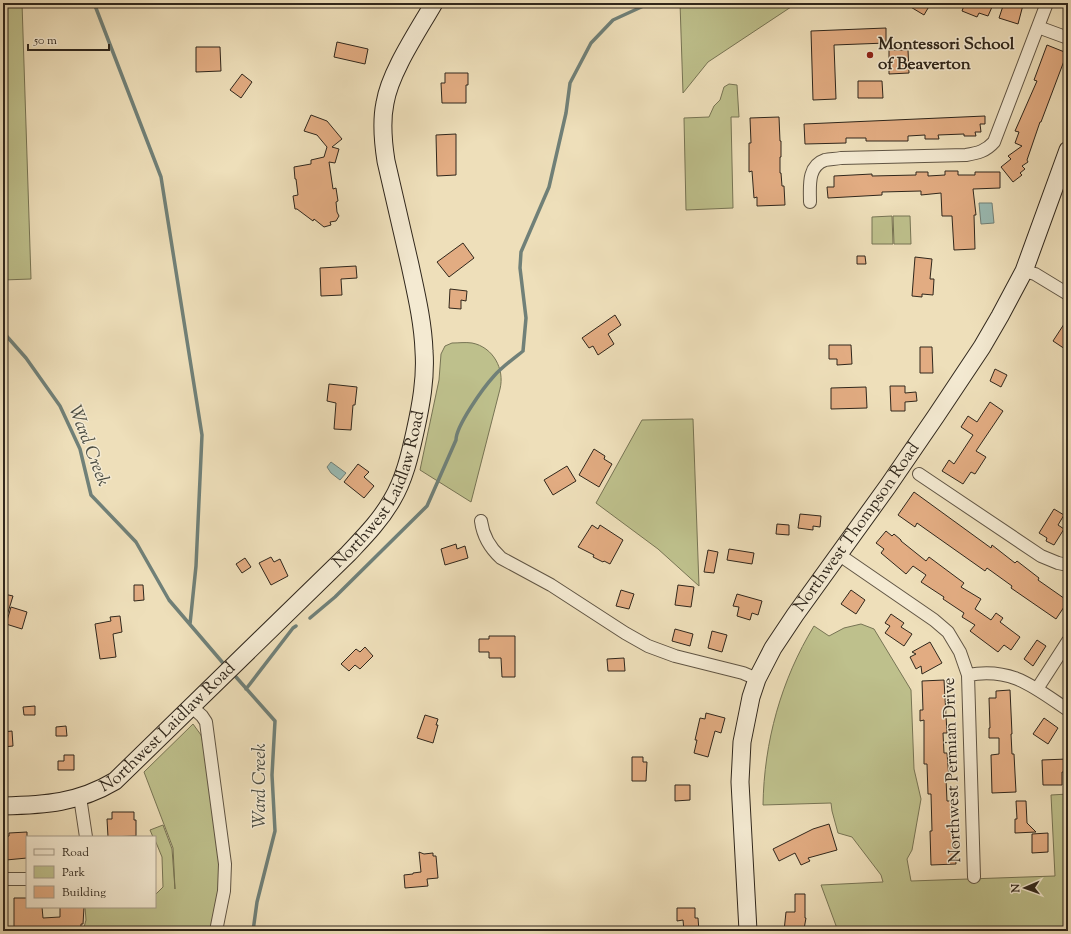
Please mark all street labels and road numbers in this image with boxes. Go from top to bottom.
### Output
street label: Northwest Laidlaw Road [328,408,431,574]
street label: Northwest Thompson Road [789,438,926,617]
street label: Northwest Laidlaw Road [96,657,242,799]
street label: Northwest Permian Drive [938,677,968,863]

